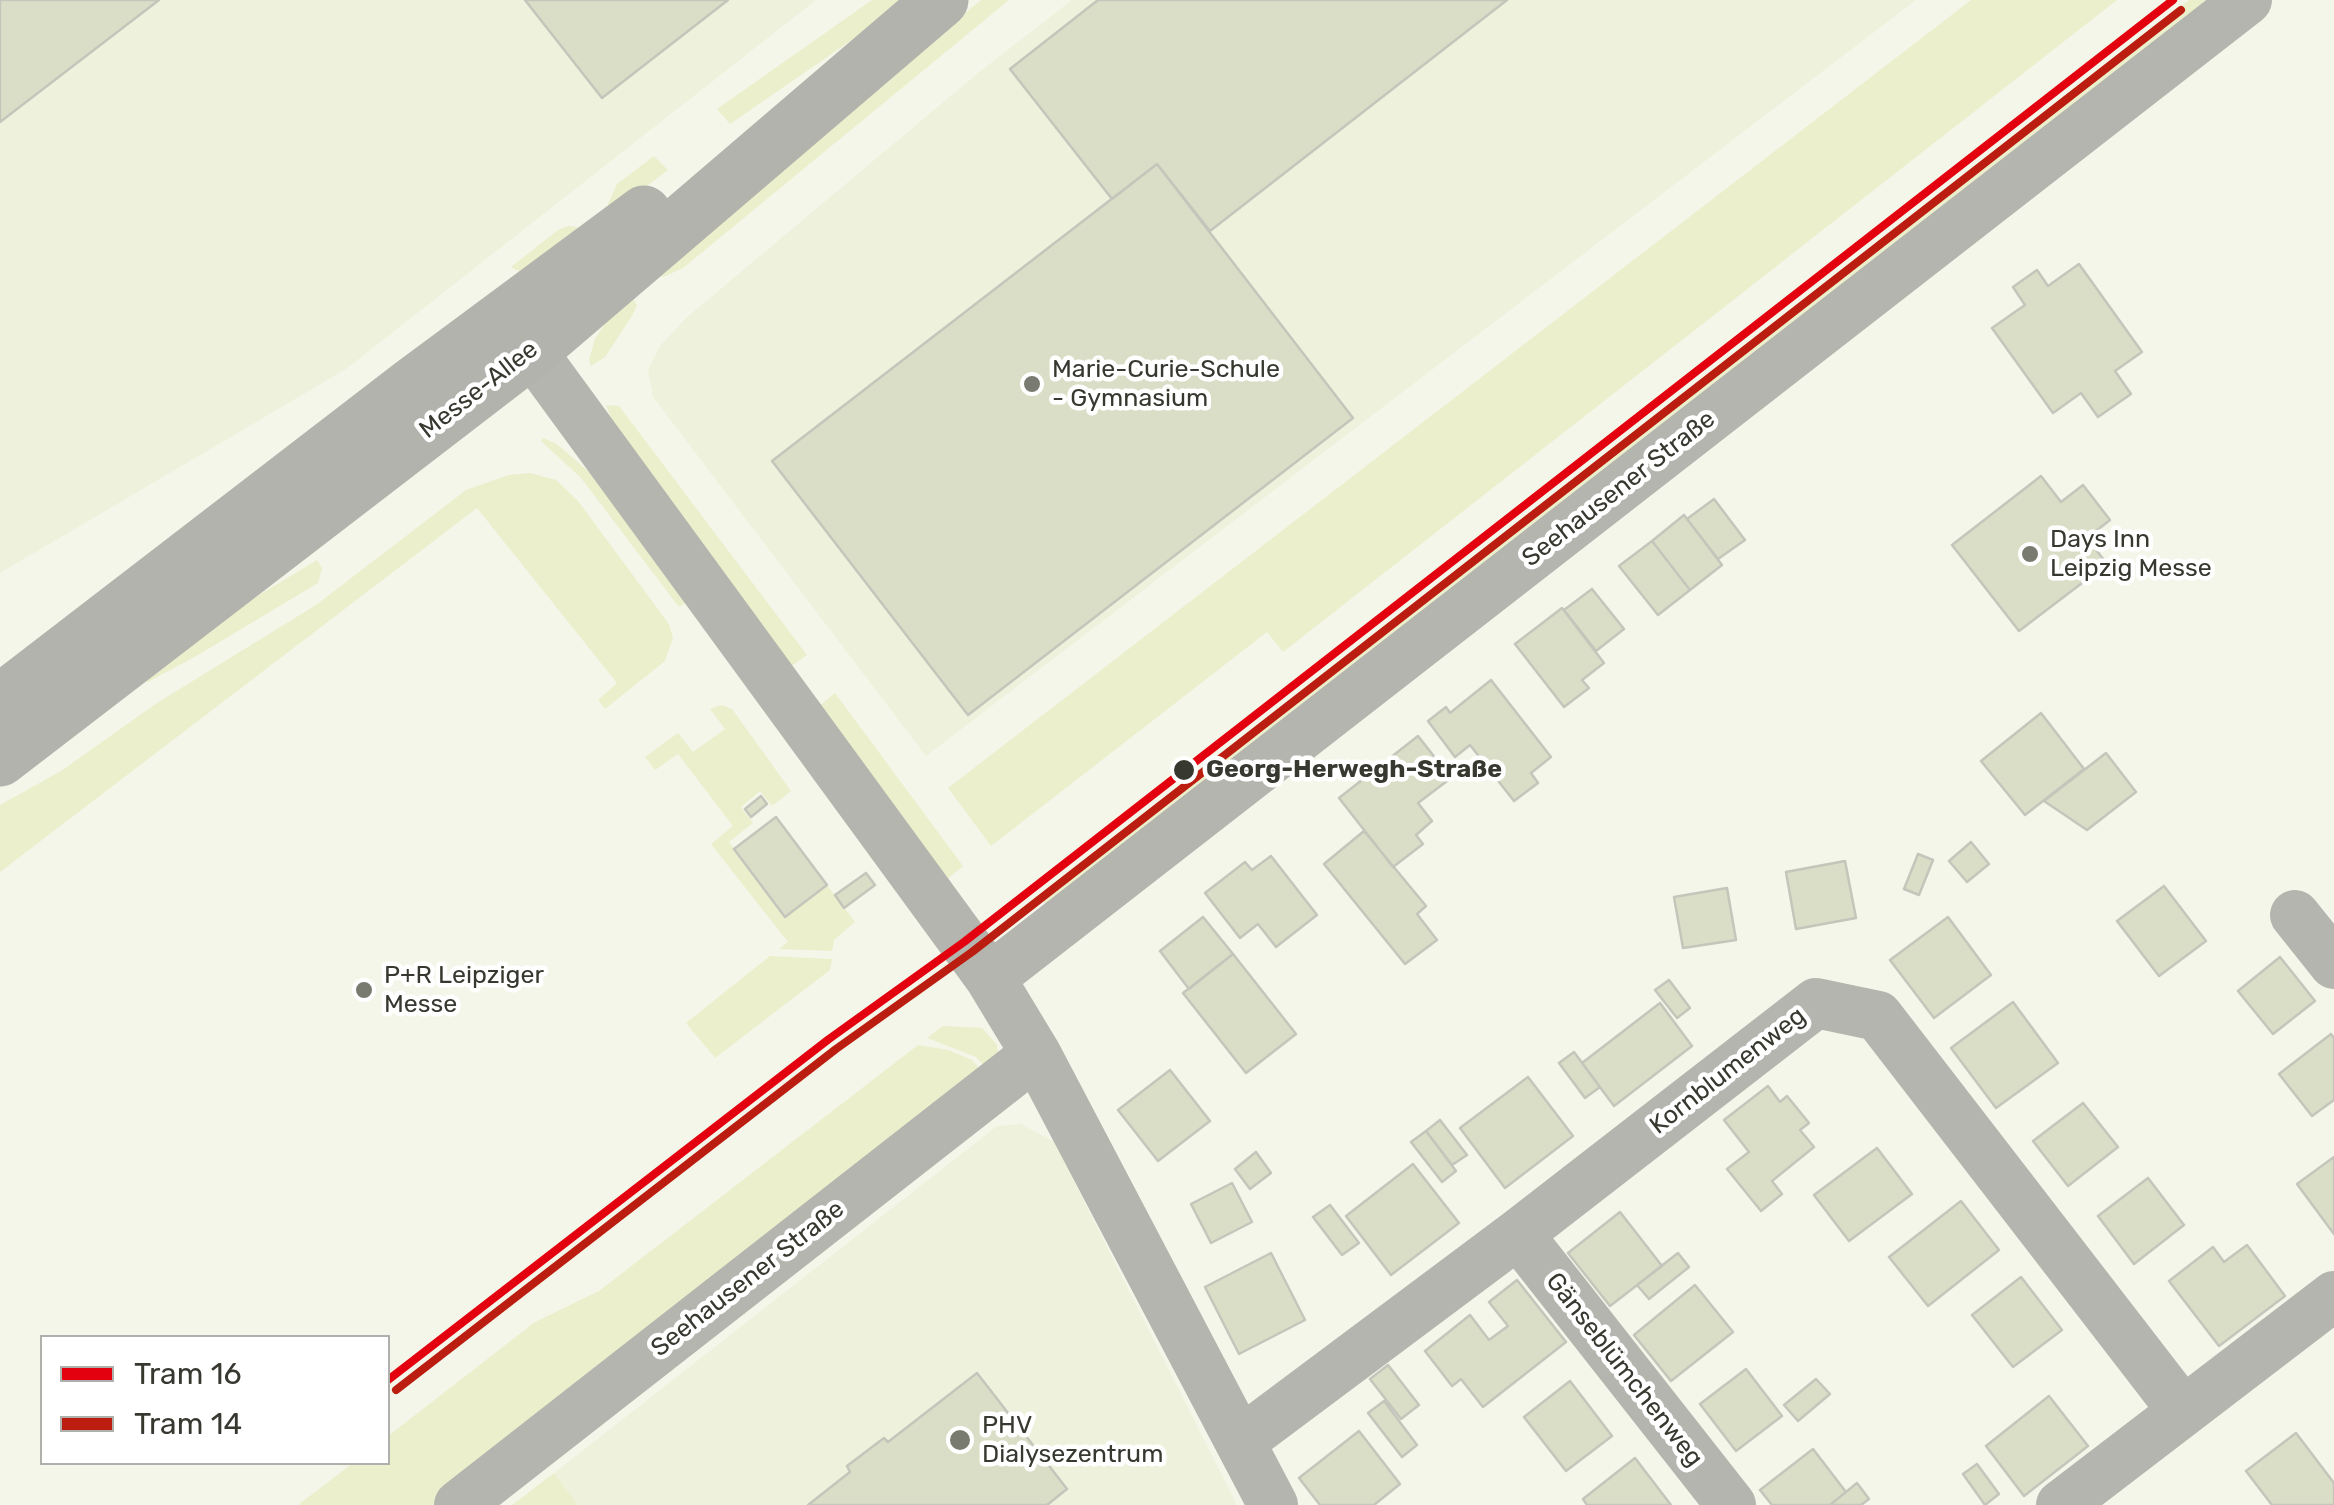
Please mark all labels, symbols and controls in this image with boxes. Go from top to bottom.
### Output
street label: Messe-Allee [414,335,544,445]
place label: Marie-Curie-Schule - Gymnasium [1052,355,1280,414]
marker: Marie-Curie-Schule - Gymnasium [1021,373,1043,395]
street label: Seehausener Straße [1517,404,1721,574]
place label: Days Inn Leipzig Messe [2050,525,2212,584]
marker: Days Inn Leipzig Messe [2019,543,2041,565]
place label: Georg-Herwegh-Straße [1206,755,1502,785]
marker: Georg-Herwegh-Straße [1171,757,1197,783]
place label: P+R Leipziger Messe [384,961,544,1020]
marker: P+R Leipziger Messe [353,979,375,1001]
street label: Kornblumenweg [1644,1001,1812,1141]
street label: Seehausener Straße [646,1194,850,1364]
street label: Gänseblümchenweg [1539,1267,1709,1473]
legend [40,1335,390,1465]
text: Tram 16 [134,1356,242,1392]
text: Tram 14 [134,1406,242,1442]
place label: PHV Dialysezentrum [982,1411,1163,1470]
marker: PHV Dialysezentrum [947,1427,973,1453]

